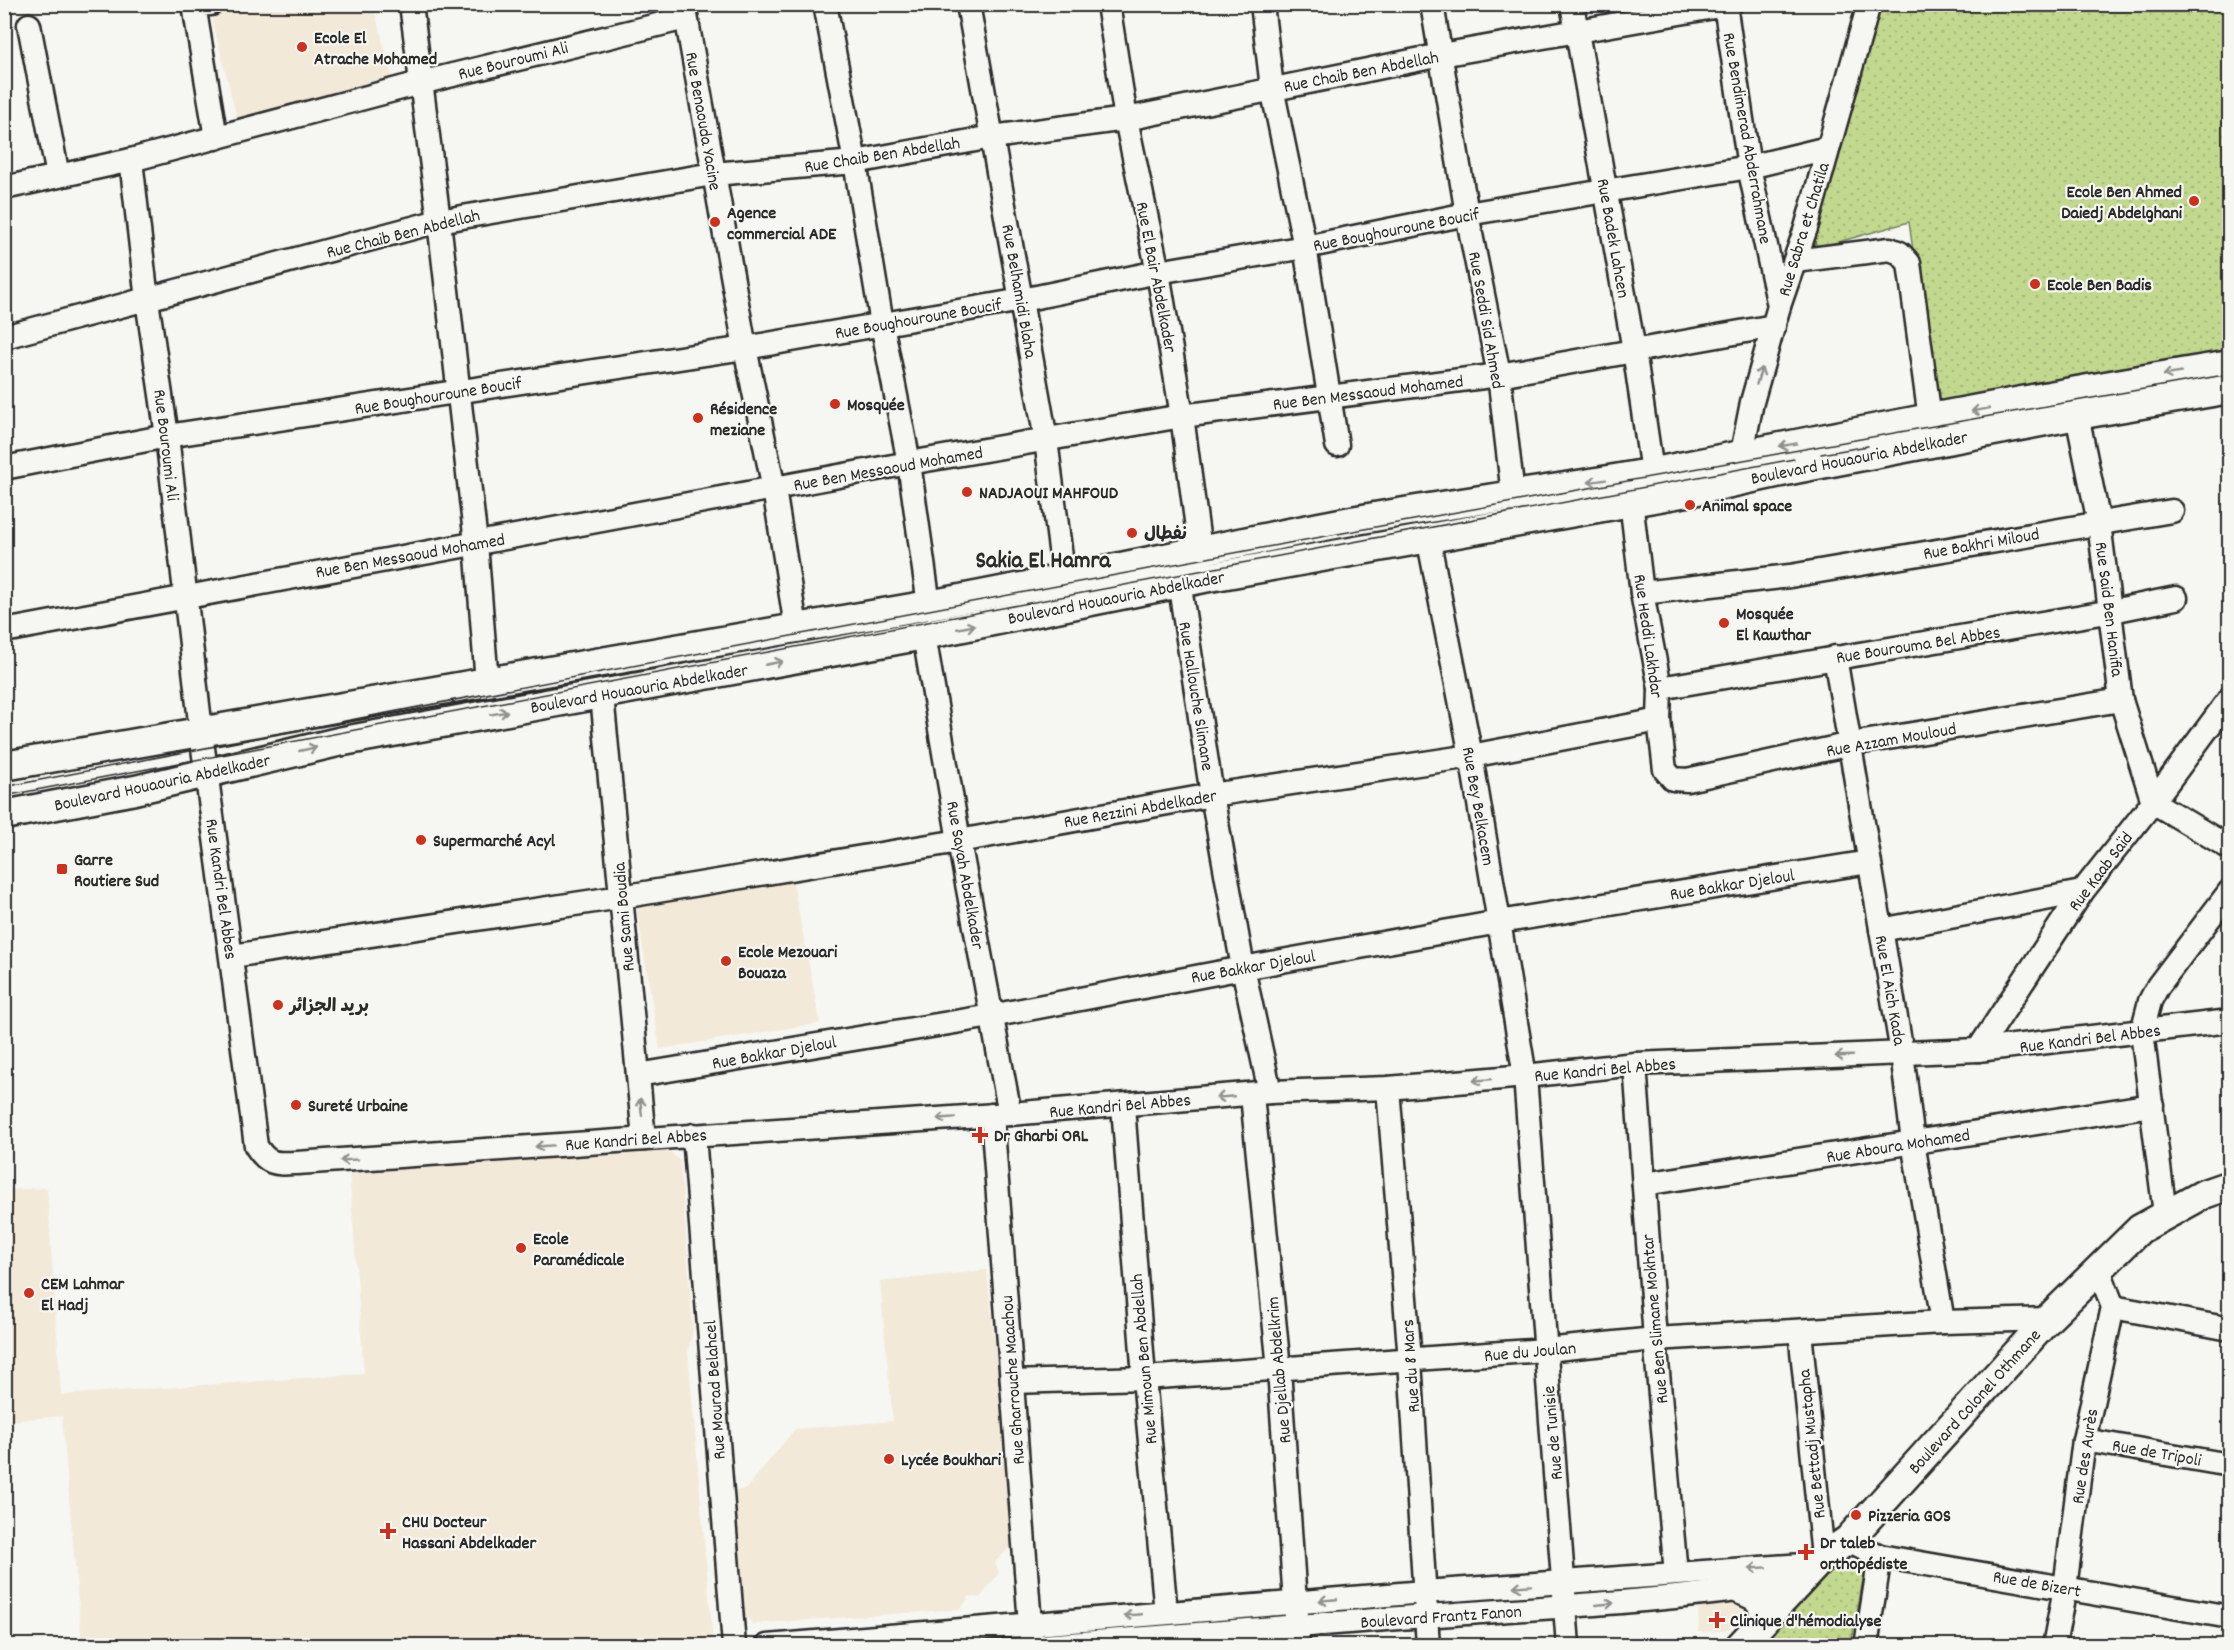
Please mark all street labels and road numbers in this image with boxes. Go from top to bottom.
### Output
street label: Rue Bendimerad Abderrahmane [1715,31,1776,246]
street label: Rue Bouroumi Ali [456,37,571,88]
street label: Rue Chaib Ben Abdellah [1282,46,1441,101]
street label: Rue Benaouda Yacine [677,50,726,193]
street label: Rue Chaib Ben Abdellah [803,132,962,181]
street label: Rue Sabra et Chatila [1773,159,1838,300]
street label: Rue Badek Lahcen [1589,177,1634,300]
street label: Rue El Bair Abdelkader [1128,200,1182,355]
street label: Rue Boughouroune Boucif [1311,203,1482,260]
street label: Rue Chaib Ben Abdellah [324,204,483,267]
street label: Rue Belhamidi Blaha [993,223,1042,361]
street label: Rue Seddi Sid Ahmed [1460,250,1509,391]
street label: Rue Boughouroune Boucif [833,293,1004,347]
street label: Rue Ben Messaoud Mohamed [1272,370,1465,419]
street label: Rue Boughouroune Boucif [353,372,524,423]
street label: Rue Bouroumi Ali [145,388,184,503]
street label: Boulevard Houaouria Abdelkader [1749,426,1970,493]
street label: Rue Ben Messaoud Mohamed [792,441,985,499]
street label: Rue Bakhri Miloud [1921,523,2042,568]
street label: Rue Ben Messaoud Mohamed [314,528,507,586]
street label: Rue Said Ben Hanifia [2087,540,2128,679]
street label: Boulevard Houaouria Abdelkader [1006,566,1227,633]
street label: Rue Heddi Lakhdar [1625,573,1668,700]
street label: Rue Hallouche Slimane [1170,620,1219,773]
street label: Rue Bourouma Bel Abbes [1834,621,2002,672]
street label: Boulevard Houaouria Abdelkader [529,659,751,722]
street label: Rue Azzam Mouloud [1824,718,1959,765]
street label: Rue Bey Belkacem [1454,745,1499,868]
street label: Boulevard Houaouria Abdelkader [52,749,273,820]
street label: Rue Rezzini Abdelkader [1062,785,1219,836]
street label: Rue Sayah Abdelkader [938,799,989,952]
street label: Rue Kandri Bel Abbes [197,817,242,961]
street label: Rue Kaab Saïd [2064,828,2140,917]
street label: Rue Sami Boudia [608,861,643,972]
street label: Rue Bakkar Djeloul [1668,864,1797,909]
street label: Rue El Aich Kada [1867,933,1911,1048]
street label: Rue Bakkar Djeloul [1189,945,1318,992]
street label: Rue Kandri Bel Abbes [2018,1019,2162,1062]
street label: Rue Bakkar Djeloul [710,1031,839,1078]
street label: Rue Kandri Bel Abbes [1533,1053,1677,1090]
street label: Rue Kandri Bel Abbes [1048,1089,1192,1126]
street label: Rue Kandri Bel Abbes [564,1124,708,1159]
street label: Rue Aboura Mohamed [1825,1124,1972,1171]
street label: Rue Ben Slimane Mokhtar [1637,1233,1676,1405]
street label: Rue Mimoun Ben Abdellah [1126,1272,1165,1445]
street label: Rue Gharrouche Maachou [996,1294,1033,1465]
street label: Rue Djellab Abdelkrim [1262,1295,1299,1444]
street label: Rue du 8 Mars [1397,1318,1428,1413]
street label: Rue Mourad Belahcel [699,1319,734,1460]
street label: Boulevard Colonel Othmane [1904,1324,2048,1481]
street label: Rue du Joulan [1483,1337,1577,1370]
street label: Rue Bettadj Mustapha [1793,1367,1834,1520]
street label: Rue de Tunisie [1538,1385,1571,1481]
street label: Rue des Aurès [2067,1407,2106,1506]
street label: Rue de Tripoli [2110,1434,2203,1475]
street label: Rue de Bizert [1991,1565,2083,1606]
street label: Boulevard Frantz Fanon [1360,1600,1523,1637]

